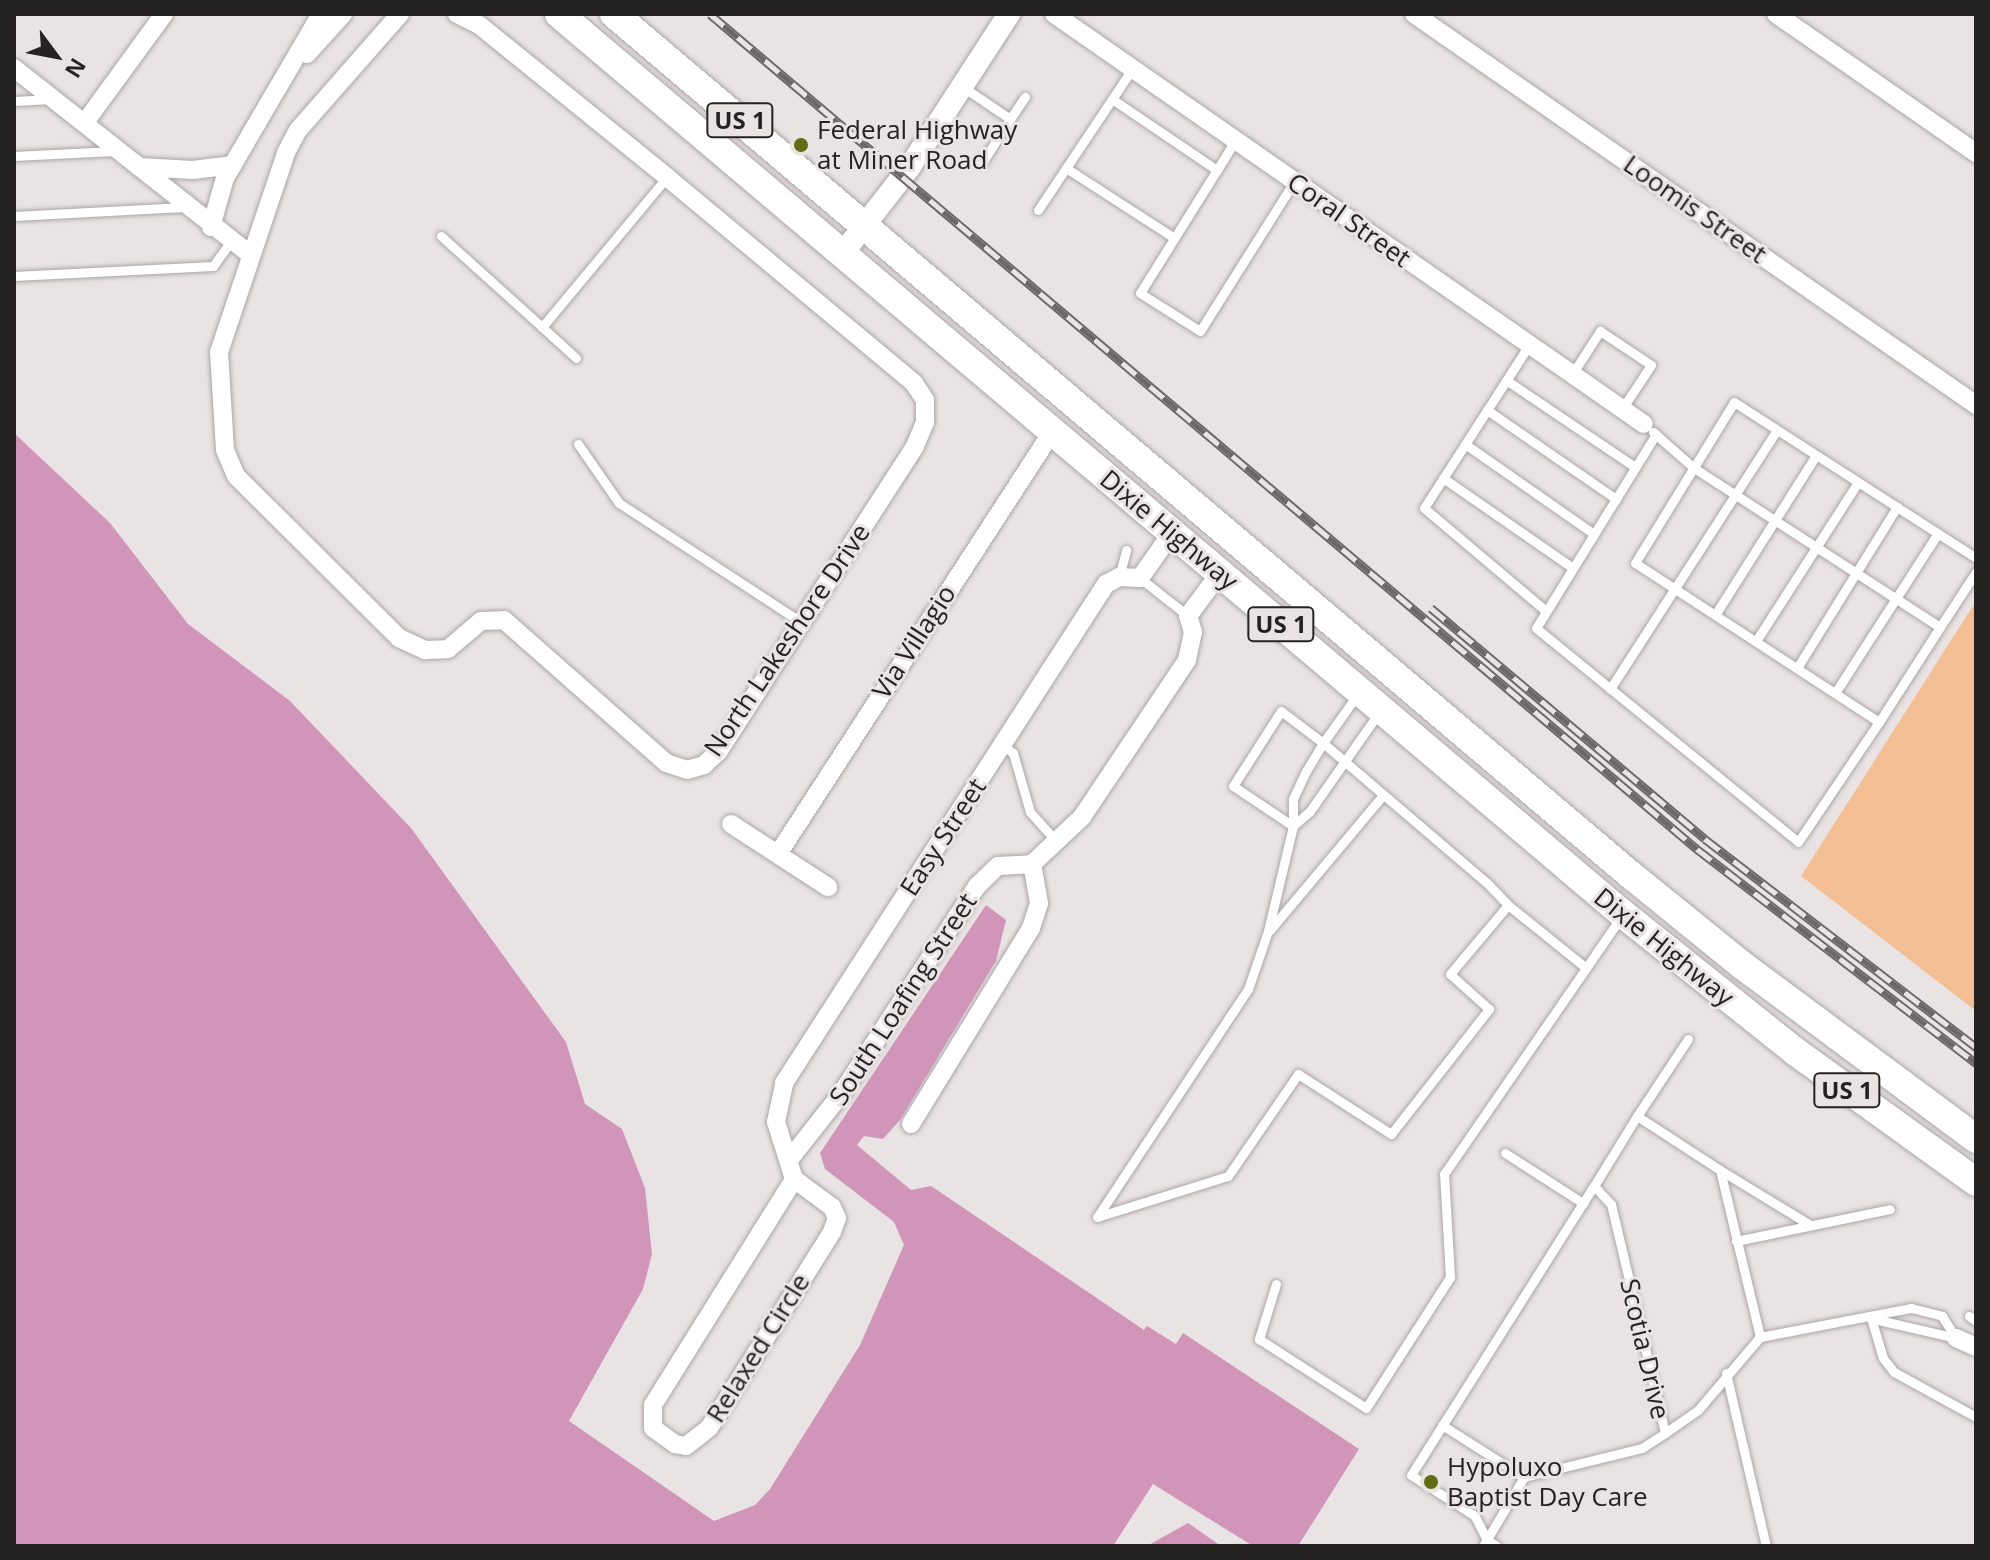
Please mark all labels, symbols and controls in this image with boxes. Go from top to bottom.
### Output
north arrow [16,16,96,96]
text: N [59,53,94,84]
road number: US 1 [706,100,774,140]
place label: Federal Highway at Miner Road [817,114,1017,176]
marker: Federal Highway at Miner Road [792,136,810,154]
street label: Loomis Street [1618,148,1772,270]
street label: Coral Street [1281,166,1417,274]
street label: Dixie Highway [1094,463,1244,597]
street label: North Lakeshore Drive [698,518,876,762]
street label: Via Villagio [866,579,962,705]
road number: US 1 [1247,604,1315,644]
street label: Easy Street [894,772,992,902]
street label: Dixie Highway [1588,881,1740,1013]
street label: South Loafing Street [823,887,983,1111]
road number: US 1 [1813,1070,1881,1110]
street label: Relaxed Circle [700,1268,816,1428]
street label: Scotia Drive [1614,1276,1676,1422]
place label: Hypoluxo Baptist Day Care [1447,1451,1648,1512]
marker: Hypoluxo Baptist Day Care [1422,1473,1440,1491]

